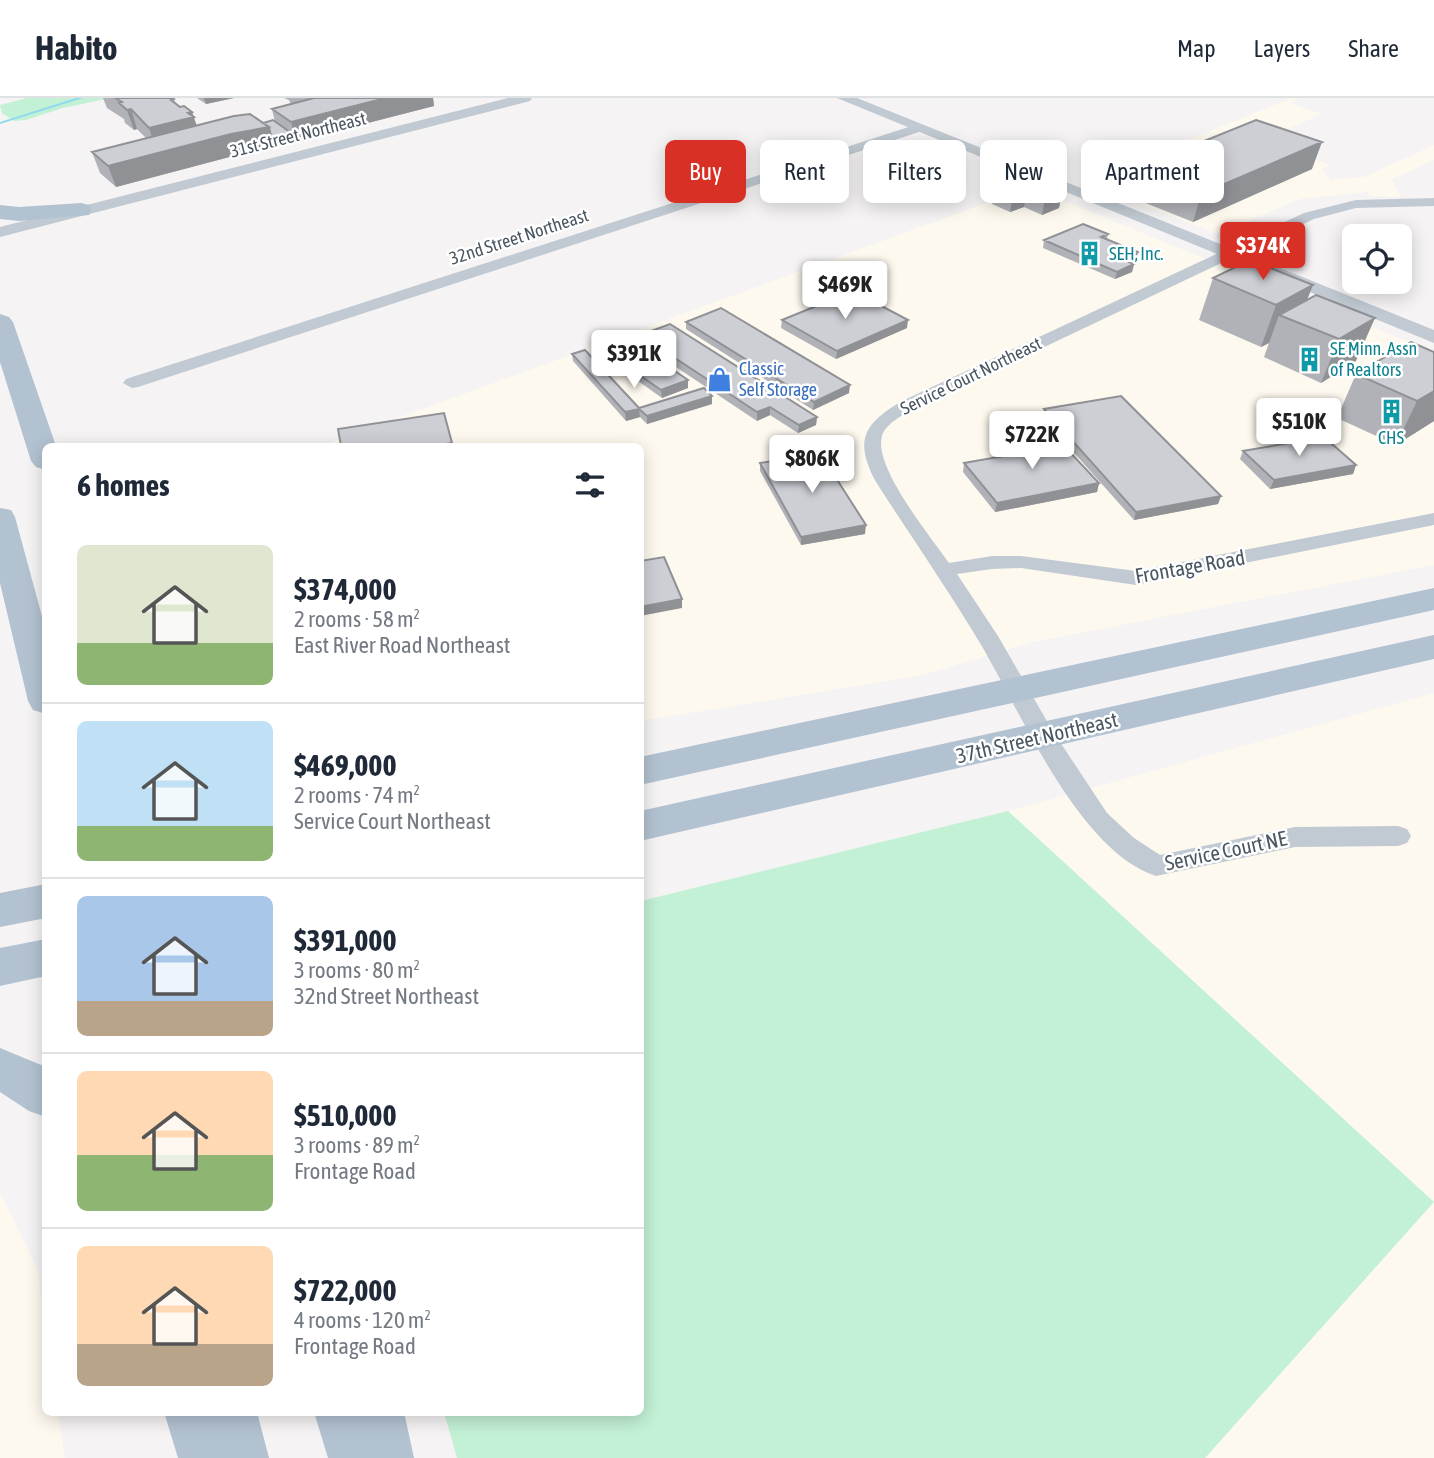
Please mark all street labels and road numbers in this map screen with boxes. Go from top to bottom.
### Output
street label: 31st Street Northeast [228,108,368,162]
street label: 32nd Street Northeast [447,204,591,269]
street label: Service Court Northeast [897,332,1045,419]
street label: Frontage Road [1133,545,1247,587]
street label: 37th Street Northeast [954,707,1120,767]
street label: Service Court NE [1163,825,1289,875]

